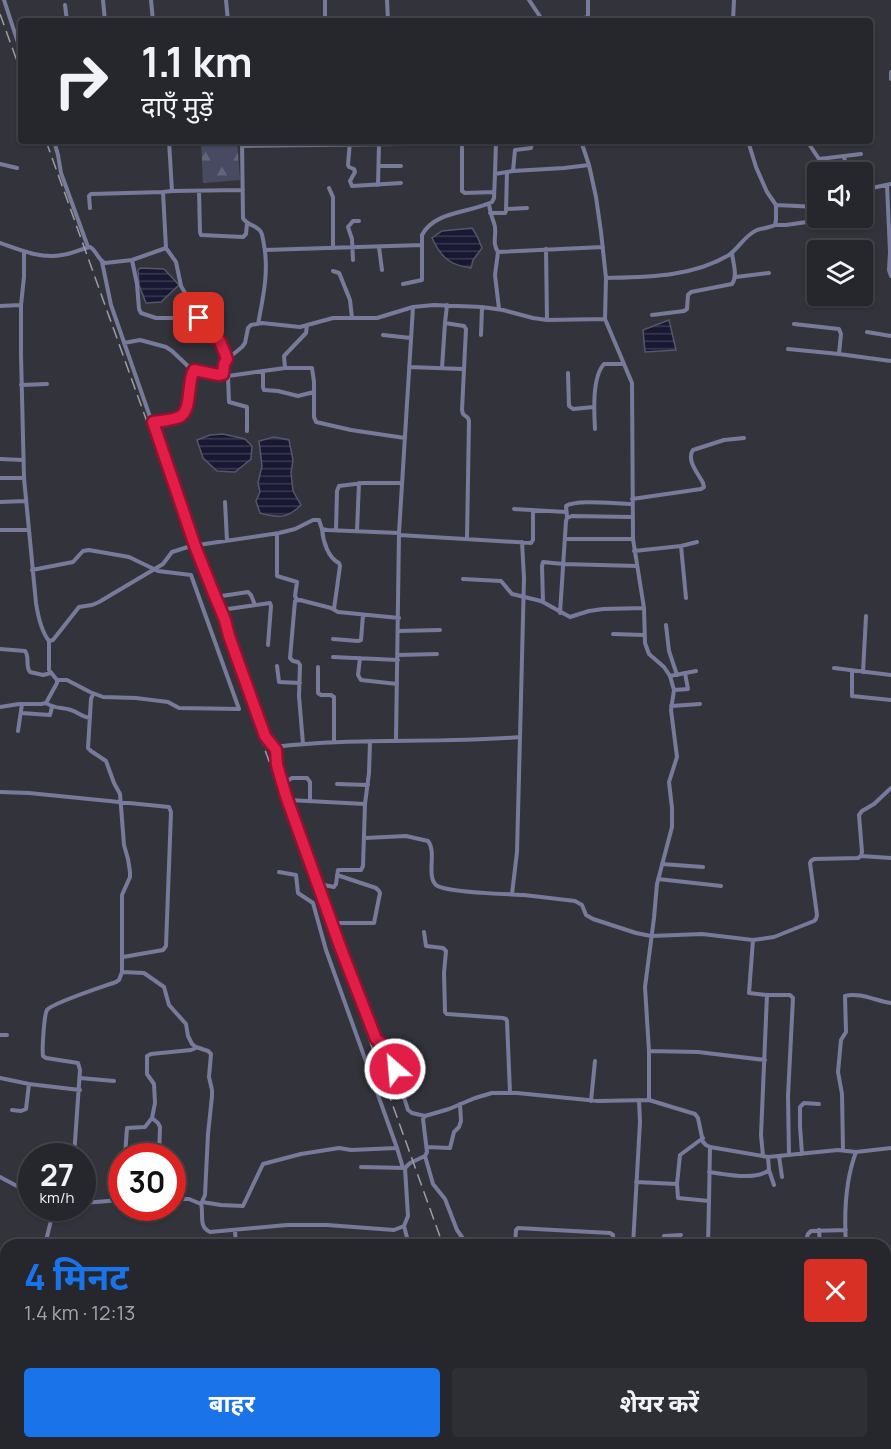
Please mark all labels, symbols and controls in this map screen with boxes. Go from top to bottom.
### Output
text: 1.1 km [141,32,253,90]
icon: right [42,42,120,120]
text: दाएँ मुड़ें [141,87,213,124]
map controls [807,162,873,306]
button: sound [807,162,873,228]
button: layers [807,240,873,306]
pin [173,292,224,343]
icon: arrive [182,301,215,334]
position arrow [363,1037,427,1101]
speed limit sign: 30 [108,1143,186,1221]
text: 27 [40,1154,74,1195]
text: km/h [40,1187,74,1208]
text: 4 मिनट [24,1252,129,1301]
button: close [804,1259,867,1322]
text: 1.4 km · 12:13 [24,1299,135,1326]
button: बाहर [24,1368,440,1437]
button: शेयर करें [452,1368,867,1437]

